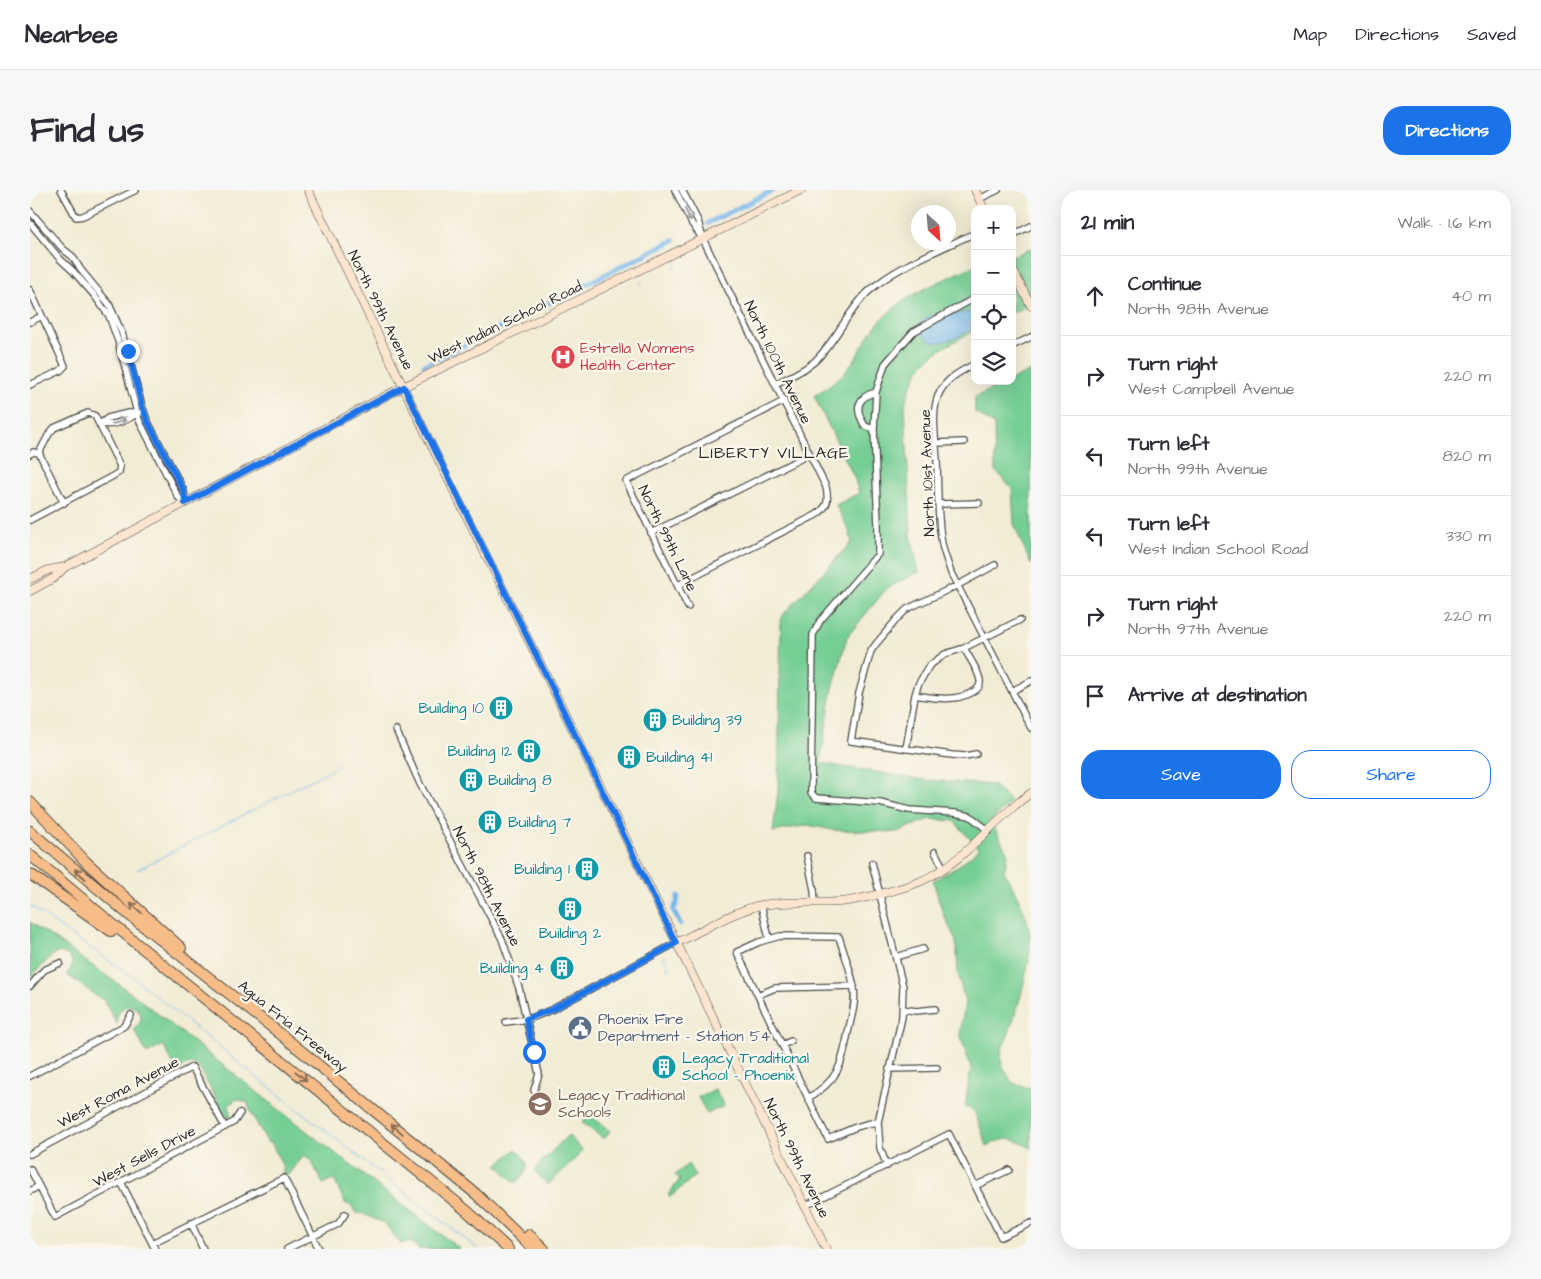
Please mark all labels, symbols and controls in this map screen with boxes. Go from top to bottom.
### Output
text: Nearbee [25,18,118,52]
text: Map [1293,22,1327,47]
text: Directions [1355,22,1439,47]
text: Saved [1467,22,1516,47]
text: Find us [30,106,144,155]
button: Directions [1383,106,1511,155]
north arrow [911,205,956,250]
map controls [971,205,1016,385]
button: + [971,205,1016,250]
one-way arrow [683,208,693,223]
text: 21 min [1081,208,1134,237]
text: Walk · 1.6 km [1397,212,1491,234]
street label: North 99th Avenue [342,247,419,374]
button: − [971,250,1016,295]
text: Continue [1128,271,1202,298]
street label: West Indian School Road [425,276,586,369]
icon: ahead [1081,282,1109,310]
text: 40 m [1451,285,1491,307]
button: locate [971,295,1016,340]
street label: North 100th Avenue [739,297,817,427]
text: North 98th Avenue [1128,298,1269,320]
place label: Estrella Womens Health Center [580,338,695,376]
route end [117,340,140,363]
button: layers [971,340,1016,385]
hospital icon: Estrella Womens Health Center [550,344,576,370]
text: Turn right [1128,351,1217,378]
icon: right [1081,362,1109,390]
text: 220 m [1444,365,1491,387]
text: West Campbell Avenue [1128,378,1295,400]
street label: North 101st Avenue [915,409,940,537]
one-way arrow [111,417,127,427]
text: Turn left [1128,431,1209,458]
district label: LIBERTY VILLAGE [698,442,850,464]
icon: left [1081,442,1109,470]
text: 820 m [1443,445,1491,467]
text: North 99th Avenue [1128,458,1268,480]
street label: North 99th Lane [633,482,702,595]
text: Turn left [1128,511,1209,538]
icon: left [1081,522,1109,550]
text: 330 m [1446,525,1491,547]
text: West Indian School Road [1128,538,1308,560]
text: Turn right [1128,591,1217,618]
icon: right [1081,602,1109,630]
text: 220 m [1444,605,1491,627]
text: North 97th Avenue [1128,618,1268,640]
icon: arrive [1081,682,1109,710]
text: Arrive at destination [1128,682,1307,709]
building icon: Building 10 [488,695,514,721]
place label: Building 10 [419,698,485,720]
building icon: Building 39 [642,707,668,733]
place label: Building 39 [672,710,742,732]
building icon: Building 12 [516,738,542,764]
place label: Building 12 [447,741,512,763]
building icon: Building 41 [616,744,642,770]
place label: Building 41 [646,747,712,769]
button: Save [1081,750,1281,799]
button: Share [1291,750,1491,799]
building icon: Building 8 [458,767,484,793]
place label: Building 8 [488,770,552,792]
building icon: Building 7 [477,809,503,835]
place label: Building 7 [508,812,571,834]
street label: North 98th Avenue [447,823,526,950]
building icon: Building 1 [574,856,600,882]
place label: Building 1 [514,859,570,881]
one-way arrow [74,868,87,880]
building icon: Building 2 [557,896,583,922]
one-way arrow [130,903,143,914]
place label: Building 2 [539,923,602,945]
building icon: Building 4 [549,955,575,981]
place label: Building 4 [480,958,544,980]
street label: Agua Fria Freeway [233,975,352,1078]
place label: Phoenix Fire Department - Station 54 [598,1009,771,1047]
public building icon: Phoenix Fire Department - Station 54 [567,1015,593,1041]
route start [523,1041,546,1064]
place label: Legacy Traditional School - Phoenix [682,1048,809,1086]
street label: West Roma Avenue [54,1051,183,1133]
building icon: Legacy Traditional School - Phoenix [651,1054,677,1080]
one-way arrow [294,1070,307,1081]
place label: Legacy Traditional Schools [558,1085,685,1123]
school or university icon: Legacy Traditional Schools [527,1091,553,1117]
street label: North 99th Avenue [758,1095,835,1222]
street label: West Sells Drive [89,1120,199,1192]
one-way arrow [391,1124,404,1135]

